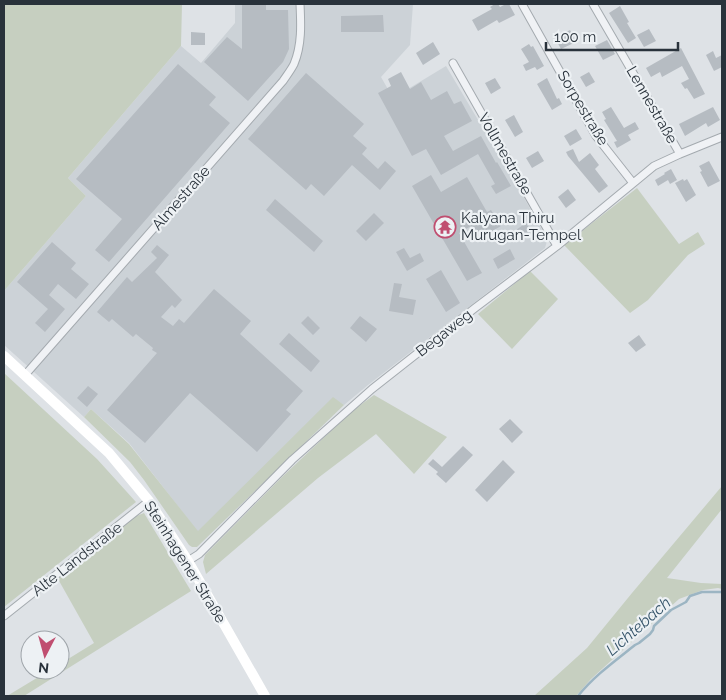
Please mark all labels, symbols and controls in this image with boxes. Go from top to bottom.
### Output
scale bar [546,20,678,52]
text: 100 m [554,28,596,46]
street label: Lennestraße [623,63,681,147]
street label: Sorpestraße [554,67,612,149]
street label: Vollmestraße [474,110,536,198]
street label: Almestraße [148,162,214,234]
place label: Kalyana Thiru Murugan-Tempel [461,209,582,244]
temple icon: Kalyana Thiru Murugan-Tempel [433,215,457,239]
street label: Begaweg [412,306,476,360]
street label: Steinhagener Straße [140,498,230,626]
street label: Alte Landstraße [28,518,126,600]
water label: Lichtebach [602,593,675,660]
north arrow [20,630,70,680]
text: N [37,659,50,676]

